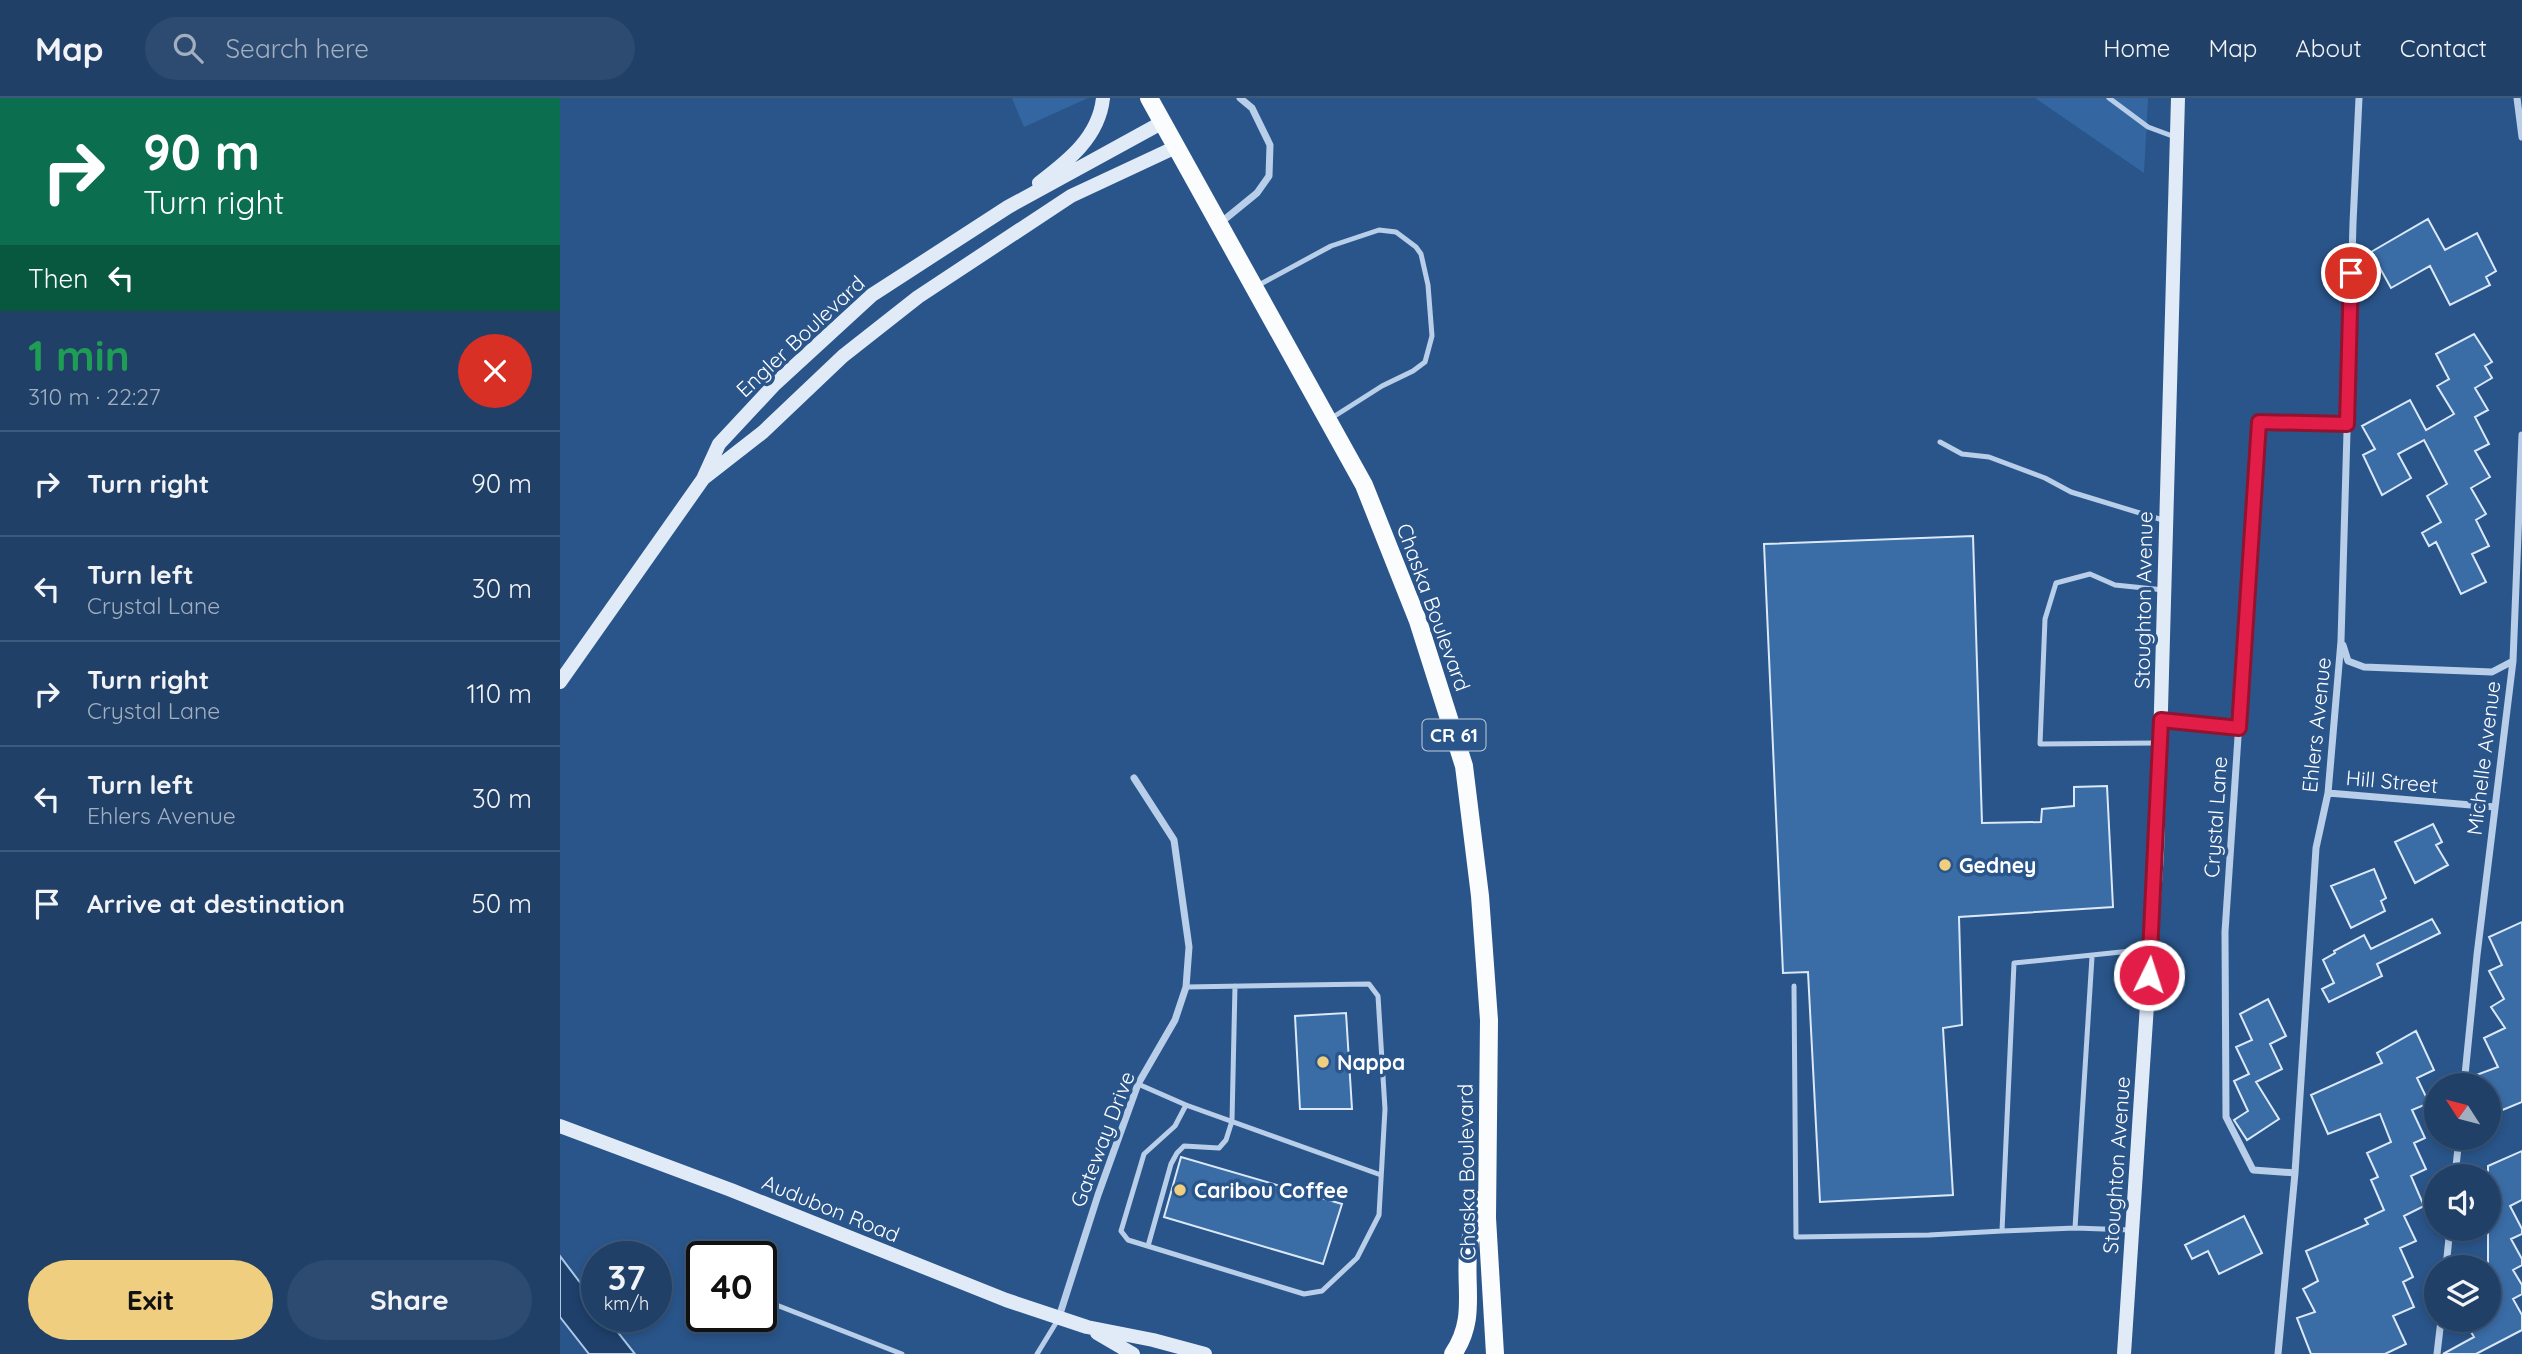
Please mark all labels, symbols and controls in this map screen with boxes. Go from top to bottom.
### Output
search box [145,17,635,80]
text: Map [35,28,103,69]
icon: search [169,29,207,67]
text: Search here [225,32,369,65]
text: Home [2103,33,2170,63]
text: Map [2208,33,2257,63]
text: About [2295,33,2362,63]
text: Contact [2400,33,2487,63]
text: 90 m [143,121,260,182]
icon: right [28,126,119,217]
text: Turn right [143,182,284,222]
pin [2321,243,2381,303]
icon: arrive [2332,254,2370,292]
icon: left [102,259,140,297]
text: Then [28,262,88,295]
street label: Engler Boulevard [730,270,870,402]
text: 1 min [28,329,130,382]
button: close [458,334,532,408]
text: 310 m · 22:27 [28,382,160,411]
icon: right [28,465,66,503]
text: Turn right [87,467,209,500]
text: 90 m [471,467,532,500]
street label: Stoughton Avenue [2128,511,2158,689]
street label: Chaska Boulevard [1392,520,1476,694]
text: Turn left [87,558,194,591]
icon: left [28,570,66,608]
text: 30 m [472,572,532,605]
text: Crystal Lane [87,591,220,620]
street label: Ehlers Avenue [2296,656,2336,794]
text: Turn right [87,663,209,696]
icon: right [28,675,66,713]
text: 110 m [466,677,532,710]
street label: Michelle Avenue [2461,679,2505,837]
text: Crystal Lane [87,696,220,725]
road number: CR 61 [1422,720,1486,750]
street label: Crystal Lane [2198,755,2232,879]
street label: Hill Street [2345,764,2439,798]
text: Turn left [87,768,194,801]
icon: left [28,780,66,818]
text: 30 m [472,782,532,815]
text: Ehlers Avenue [87,801,236,830]
place label: Gedney [1959,852,2036,878]
marker: Gedney [1937,857,1953,873]
icon: arrive [28,885,66,923]
text: Arrive at destination [87,887,345,920]
text: 50 m [472,887,532,920]
position arrow [2112,938,2186,1012]
place label: Nappa [1337,1049,1405,1075]
marker: Nappa [1315,1054,1331,1070]
street label: Gateway Drive [1064,1067,1140,1211]
north arrow [2424,1073,2501,1150]
map controls [2424,1073,2501,1332]
street label: Stoughton Avenue [2097,1075,2135,1255]
street label: Chaska Boulevard [1451,1083,1481,1261]
button: sound [2424,1164,2501,1241]
street label: Audubon Road [759,1169,903,1247]
place label: Caribou Coffee [1194,1177,1348,1203]
marker: Caribou Coffee [1172,1182,1188,1198]
speed limit sign: 40 [686,1241,777,1332]
text: 37 [607,1255,646,1299]
button: layers [2424,1255,2501,1332]
button: Exit [28,1260,273,1340]
button: Share [287,1260,532,1340]
text: km/h [604,1292,649,1315]

